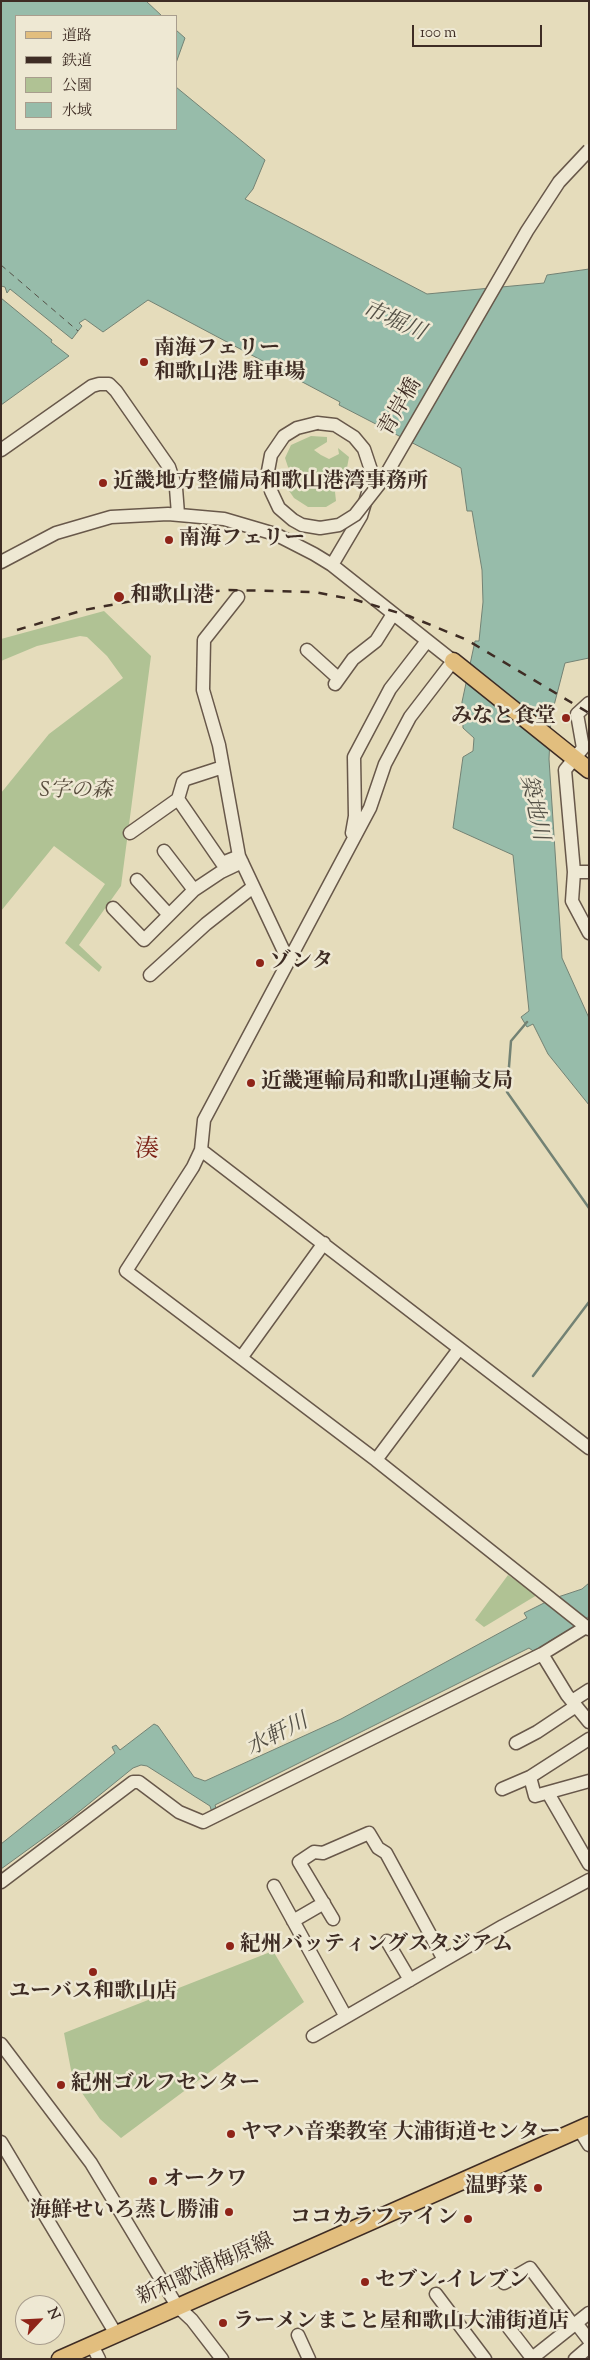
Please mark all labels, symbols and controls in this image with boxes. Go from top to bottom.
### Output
legend [15,15,178,130]
scale bar [415,15,545,47]
text: 100 m [420,23,456,44]
text: 道路 [62,26,92,47]
text: 鉄道 [62,51,92,72]
text: 公園 [62,76,92,97]
text: 水域 [62,101,92,122]
water label: 市堀川 [357,298,429,348]
place label: 南海フェリー 和歌山港 駐車場 [154,337,305,387]
marker: 南海フェリー 和歌山港 駐車場 [138,356,150,368]
street label: 青岸橋 [375,374,429,442]
place label: 近畿地方整備局和歌山港湾事務所 [113,470,428,496]
marker: 近畿地方整備局和歌山港湾事務所 [97,477,109,489]
place label: 南海フェリー [179,527,305,553]
marker: 南海フェリー [163,534,175,546]
place label: 和歌山港 [130,584,214,610]
marker: 和歌山港 [112,590,126,604]
place label: みなと食堂 [451,705,556,731]
marker: みなと食堂 [560,712,572,724]
water label: 築地川 [512,773,552,843]
park label: S字の森 [39,779,113,805]
place label: ゾンタ [270,950,333,976]
marker: ゾンタ [254,957,266,969]
place label: 近畿運輸局和歌山運輸支局 [261,1070,513,1096]
marker: 近畿運輸局和歌山運輸支局 [245,1077,257,1089]
district label: 湊 [135,1138,159,1166]
water label: 水軒川 [243,1710,313,1764]
place label: 紀州バッティングスタジアム [240,1933,513,1959]
marker: 紀州バッティングスタジアム [224,1940,236,1952]
marker: ユーバス和歌山店 [87,1966,99,1978]
place label: ユーバス和歌山店 [9,1980,177,2006]
place label: 紀州ゴルフセンター [71,2072,260,2098]
marker: 紀州ゴルフセンター [55,2079,67,2091]
place label: ヤマハ音楽教室 大浦街道センター [241,2121,560,2147]
marker: ヤマハ音楽教室 大浦街道センター [225,2128,237,2140]
place label: オークワ [163,2168,247,2194]
marker: オークワ [147,2175,159,2187]
place label: 温野菜 [465,2175,528,2201]
marker: 温野菜 [532,2182,544,2194]
place label: 海鮮せいろ蒸し勝浦 [30,2199,219,2225]
marker: 海鮮せいろ蒸し勝浦 [223,2206,235,2218]
place label: ココカラファイン [290,2206,458,2232]
marker: ココカラファイン [462,2213,474,2225]
street label: 新和歌浦梅原線 [134,2230,278,2312]
place label: セブン-イレブン [375,2269,529,2295]
marker: セブン-イレブン [359,2276,371,2288]
north arrow [15,2295,65,2345]
text: N [41,2305,64,2323]
place label: ラーメンまこと屋和歌山大浦街道店 [233,2310,569,2336]
marker: ラーメンまこと屋和歌山大浦街道店 [217,2317,229,2329]

